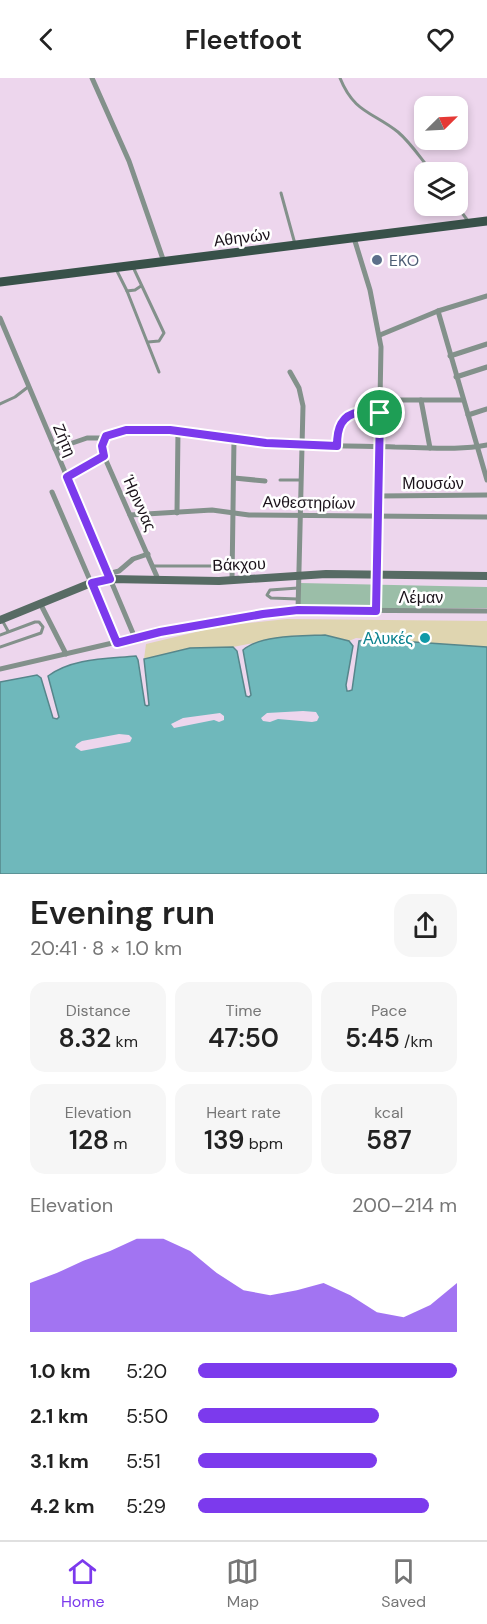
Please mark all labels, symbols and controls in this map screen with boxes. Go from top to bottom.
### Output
text: Fleetfoot [185,22,302,57]
icon: back [30,23,63,56]
icon: heart [424,23,457,56]
north arrow [414,96,468,150]
map controls [414,96,468,216]
button: layers [414,162,468,216]
street label: Αθηνών [213,224,272,251]
place label: EKO [389,250,419,271]
marker: EKO [370,253,384,267]
pin [354,387,405,438]
icon: arrive [363,396,396,429]
street label: Ζήτη [48,420,81,460]
street label: Ήριννας [118,471,161,535]
street label: Μουσών [402,473,464,494]
street label: Ανθεστηρίων [262,491,355,514]
street label: Βάκχου [212,553,266,576]
street label: Λέμαν [399,587,443,608]
place label: Αλυκές [363,628,413,649]
marker: Αλυκές [418,631,432,645]
text: Evening run [30,891,215,934]
button: share [394,894,457,957]
text: 20:41 · 8 × 1.0 km [30,935,182,961]
text: Distance [66,1000,131,1021]
text: Time [225,1000,262,1021]
text: Pace [371,1000,407,1021]
text: 8.32 [58,1021,111,1055]
text: 47:50 [208,1021,279,1055]
text: 5:45 [345,1021,400,1055]
text: km [111,1031,138,1052]
text: /km [400,1031,433,1052]
text: Elevation [65,1102,132,1123]
text: Heart rate [206,1102,281,1123]
text: kcal [374,1102,403,1123]
text: 128 [69,1123,109,1157]
text: 139 [204,1123,244,1157]
text: 587 [366,1123,412,1157]
text: m [109,1133,127,1154]
text: bpm [244,1133,283,1154]
text: Elevation [30,1192,113,1218]
text: 200–214 m [352,1192,457,1218]
text: 1.0 km [30,1358,91,1384]
text: 5:20 [126,1358,167,1384]
text: 2.1 km [30,1403,88,1429]
text: 5:50 [126,1403,168,1429]
text: 3.1 km [30,1448,89,1474]
text: 5:51 [126,1448,161,1474]
text: 4.2 km [30,1493,95,1519]
text: 5:29 [126,1493,166,1519]
tab: Home [61,1555,105,1612]
tab: Map [226,1555,259,1612]
tab: Saved [381,1555,426,1612]

